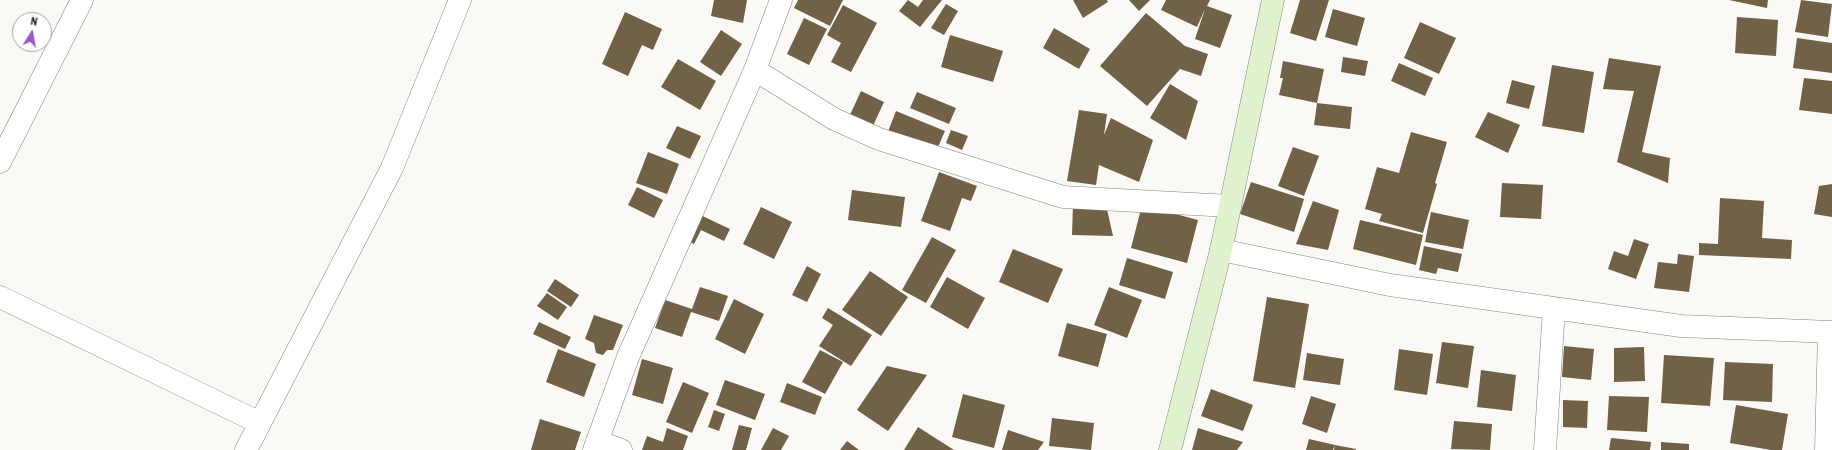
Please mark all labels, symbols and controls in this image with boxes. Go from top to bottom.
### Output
north arrow [12,12,52,52]
text: N [30,14,39,29]

